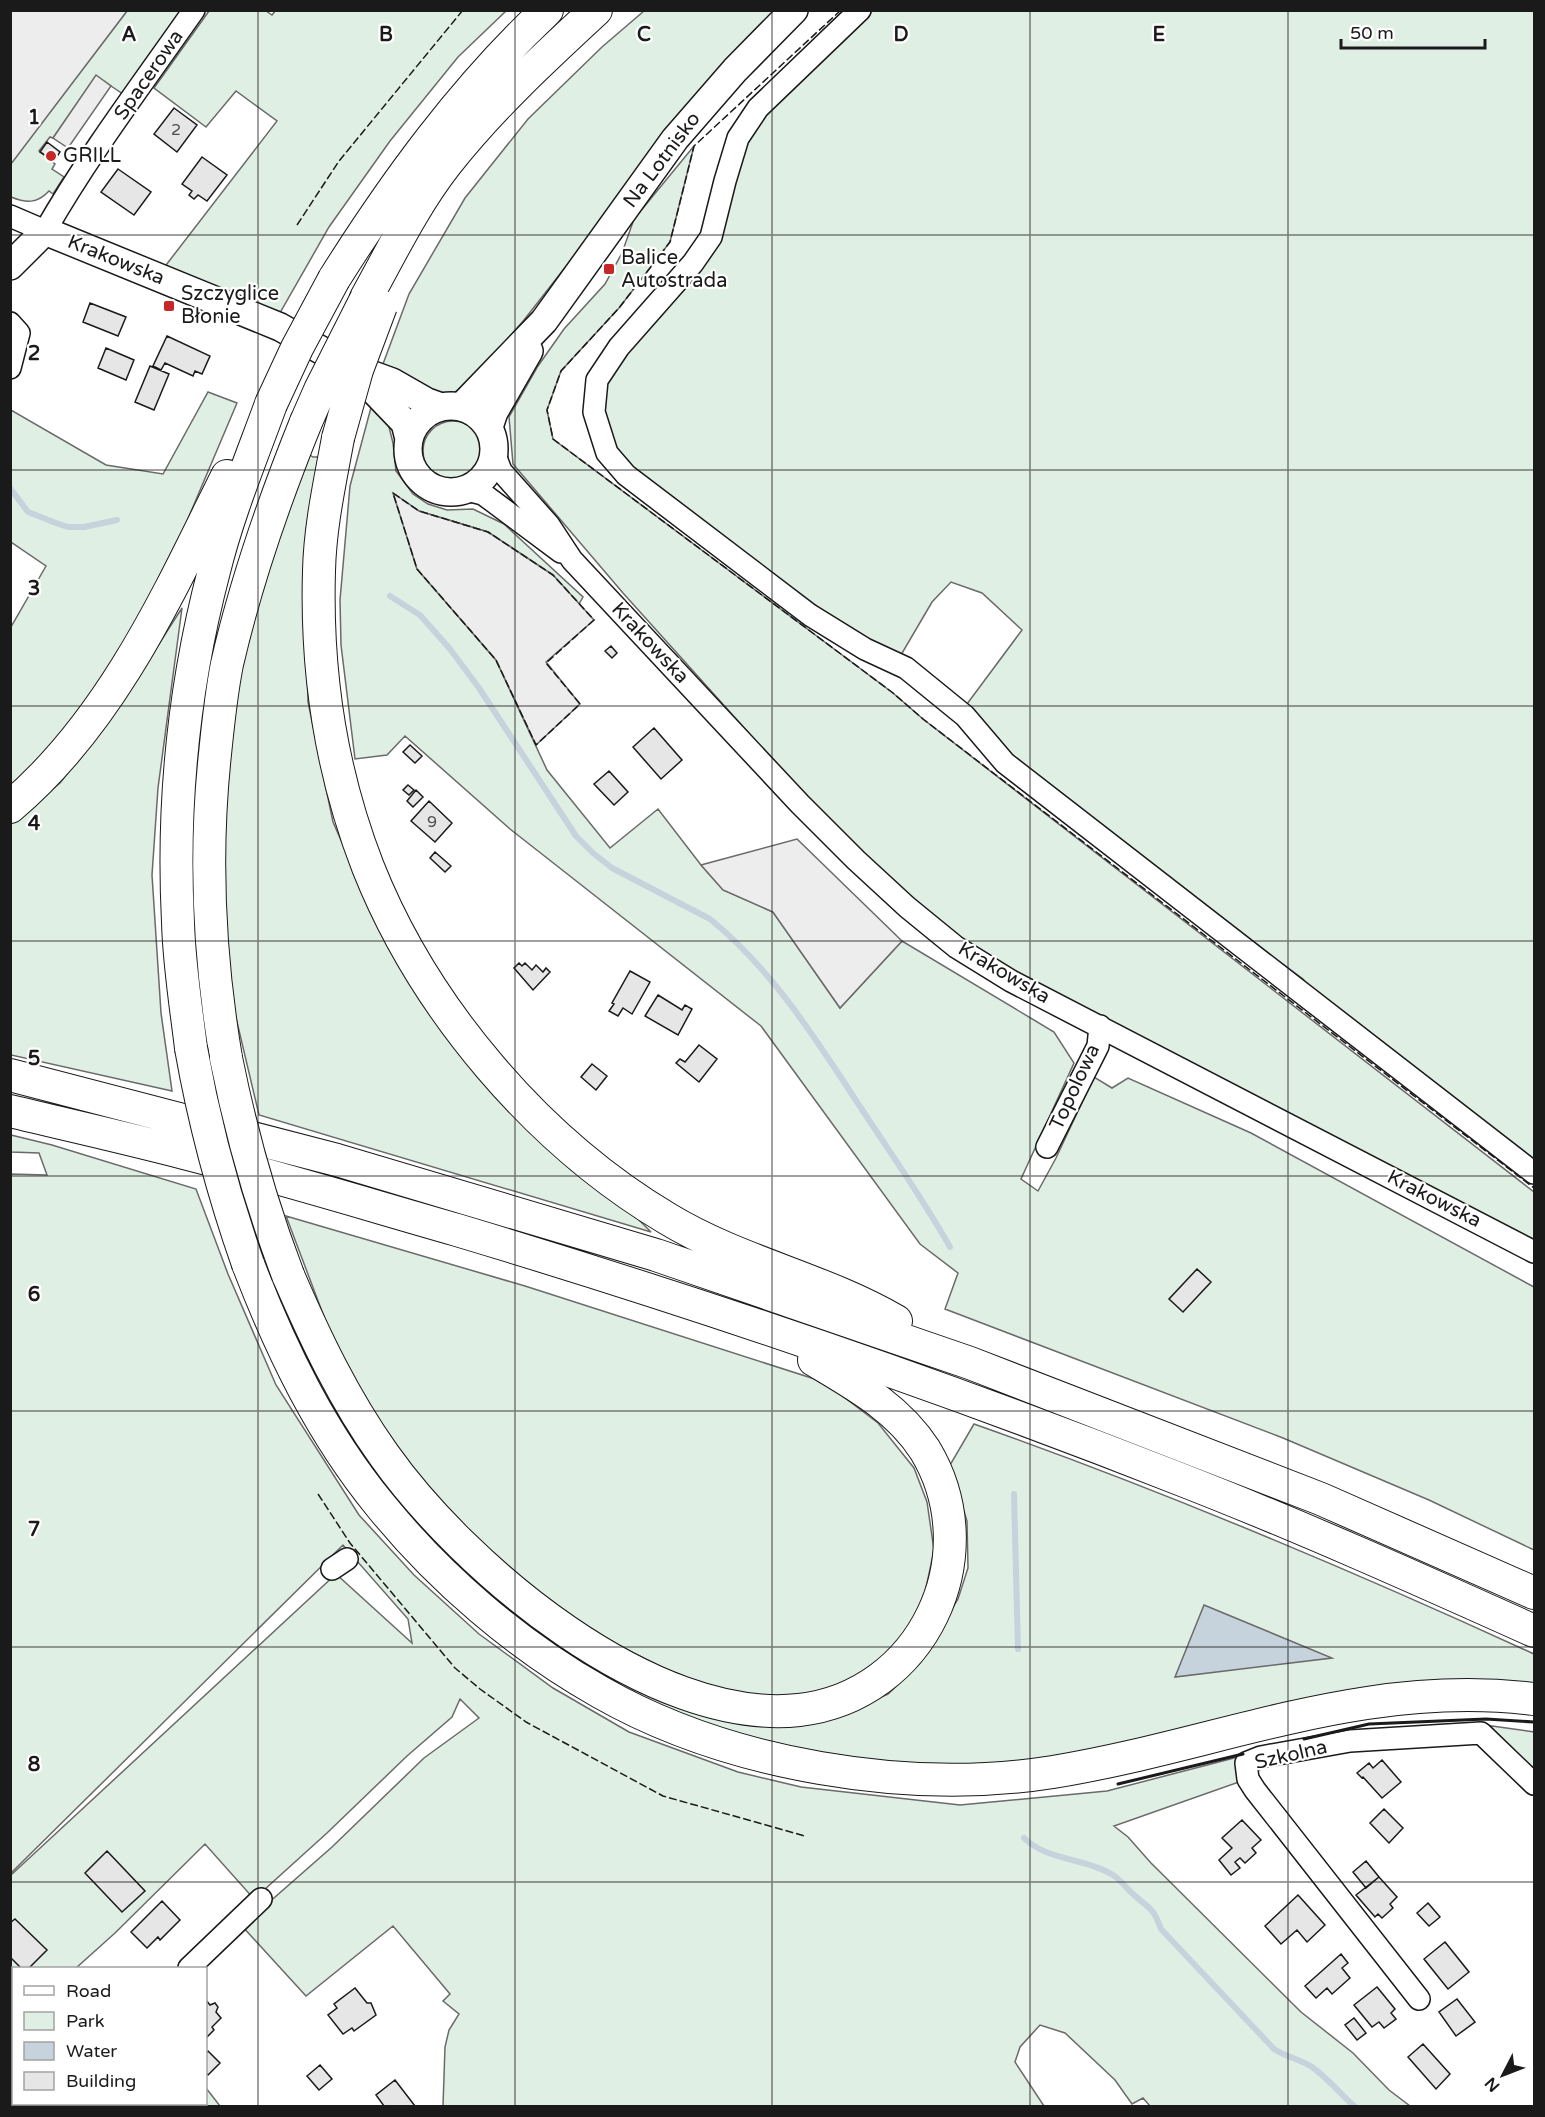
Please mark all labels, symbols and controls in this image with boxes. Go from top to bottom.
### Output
scale bar [1341,12,1485,50]
text: 50 m [1350,22,1394,44]
text: A [122,23,137,47]
text: B [379,23,393,47]
text: C [637,23,651,47]
text: D [893,23,909,47]
text: E [1153,23,1166,47]
street label: Spacerowa [109,25,189,125]
text: 1 [28,106,40,130]
street label: Na Lotnisko [618,107,706,213]
house number: 2 [171,120,181,140]
place label: GRILL [63,144,122,168]
marker: GRILL [44,149,58,163]
street label: Krakowska [64,230,168,290]
place label: Balice Autostrada [621,246,727,293]
marker: Balice Autostrada [602,262,616,276]
place label: Szczyglice Błonie [181,282,279,329]
marker: Szczyglice Błonie [162,299,176,313]
text: 2 [28,342,40,366]
text: 3 [28,577,40,601]
street label: Krakowska [606,597,694,689]
text: 4 [28,812,41,836]
house number: 9 [427,812,437,832]
street label: Krakowska [954,937,1054,1009]
street label: Topolowa [1045,1040,1105,1134]
text: 5 [28,1047,40,1071]
street label: Krakowska [1383,1165,1485,1233]
text: 6 [28,1283,40,1307]
text: 7 [28,1518,40,1542]
street label: Szkolna [1252,1735,1330,1775]
text: 8 [28,1753,40,1777]
legend [12,1967,207,2105]
text: Road [66,1980,111,2002]
text: Park [66,2010,105,2032]
text: Water [66,2040,117,2062]
north arrow [1473,2045,1533,2105]
text: Building [66,2070,136,2092]
text: N [1481,2073,1504,2096]

